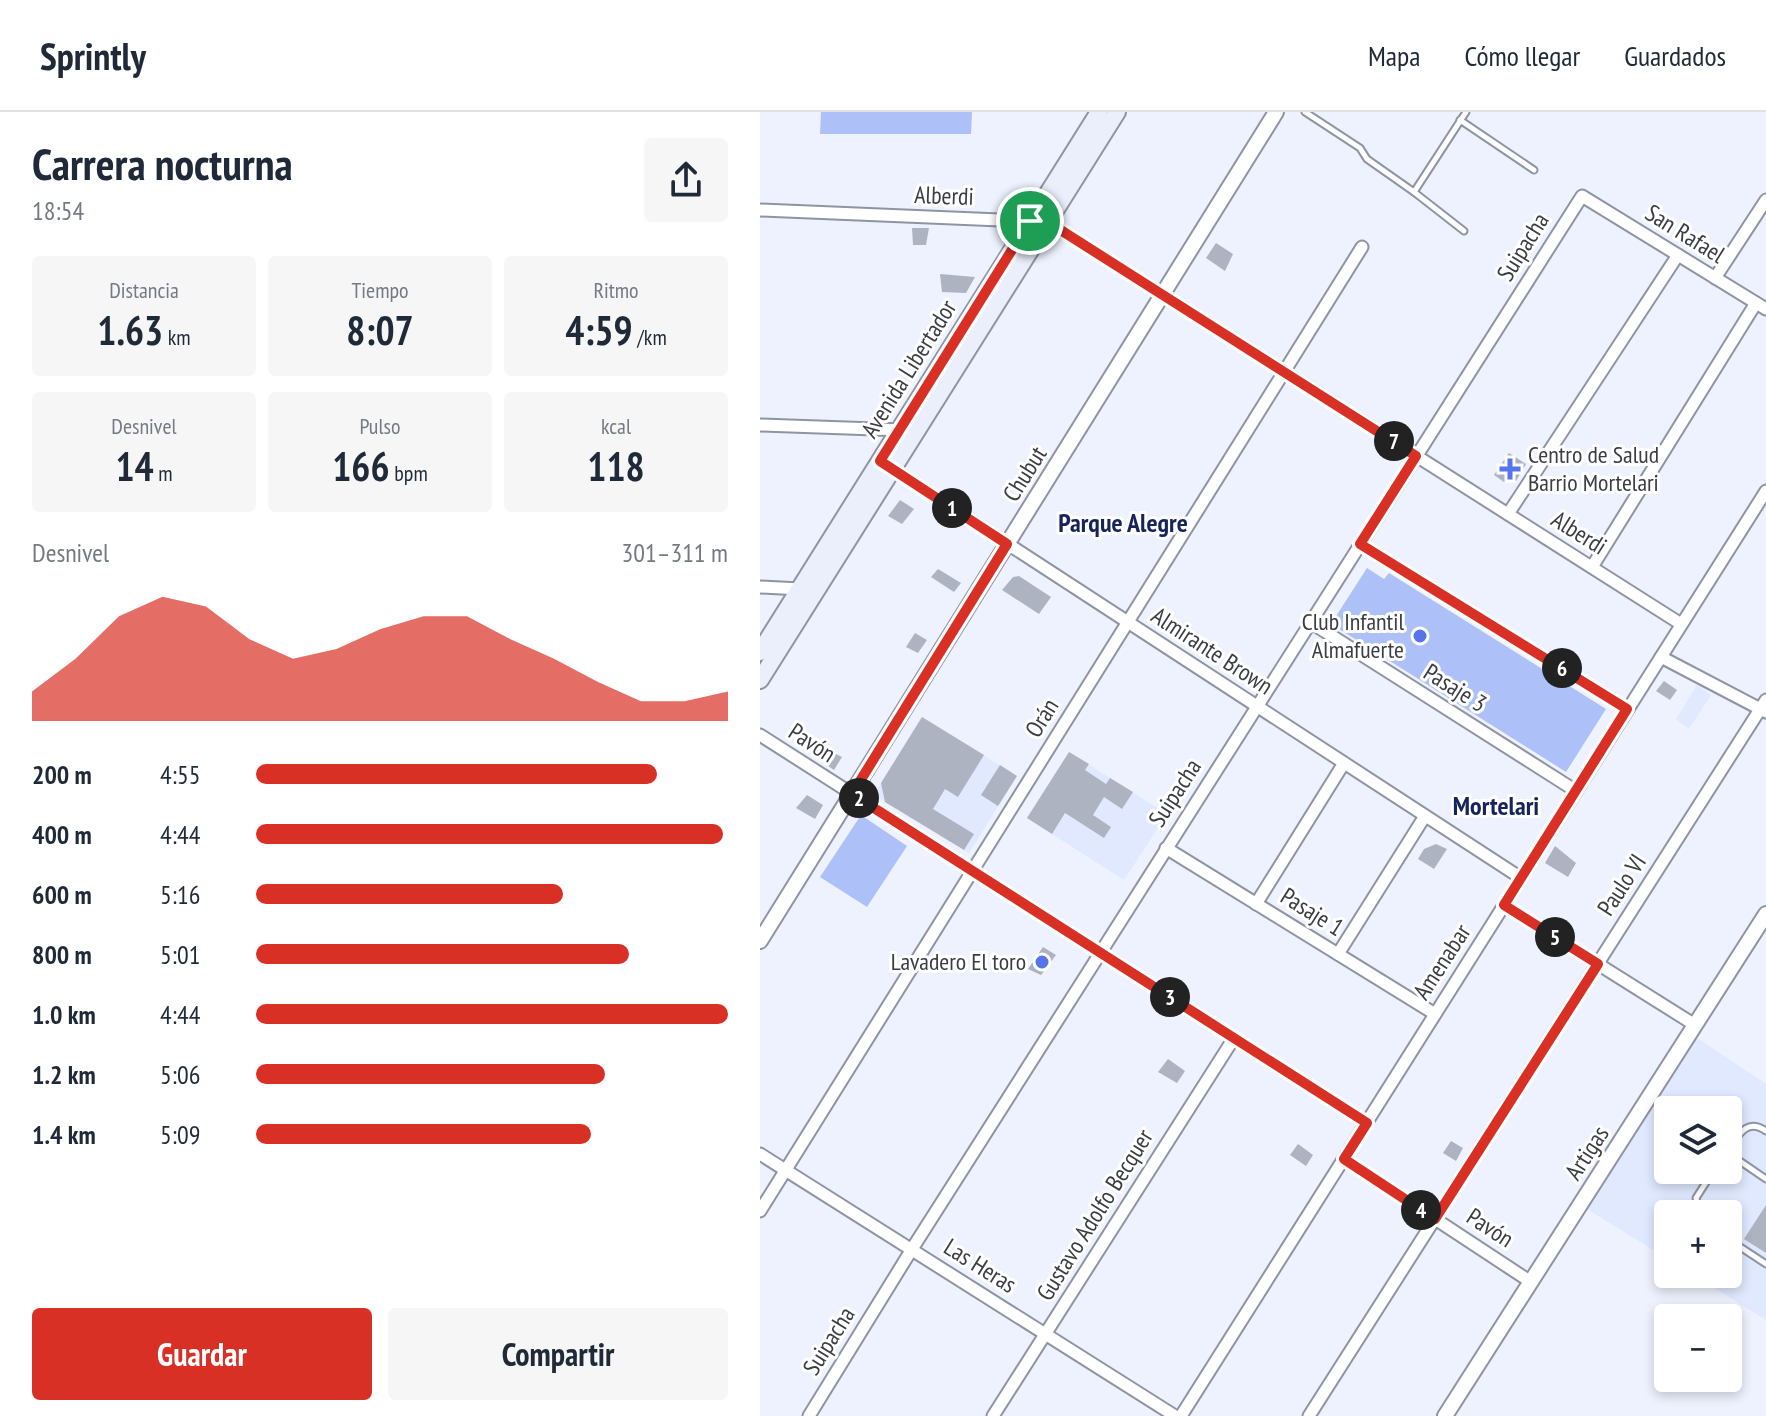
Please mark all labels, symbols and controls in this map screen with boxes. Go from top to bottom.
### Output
text: Sprintly [40,31,146,80]
text: Mapa [1368,37,1420,74]
text: Cómo llegar [1464,37,1580,74]
text: Guardados [1624,37,1726,74]
text: Carrera nocturna [32,135,293,192]
button: share [644,138,728,222]
street label: Alberdi [914,179,974,212]
pin [996,187,1064,255]
text: 18:54 [32,194,84,227]
street label: San Rafael [1640,197,1731,270]
icon: arrive [1008,199,1052,243]
street label: Suipacha [1490,207,1555,287]
text: Distancia [109,276,179,304]
text: Tiempo [351,276,409,304]
text: Ritmo [593,276,639,304]
street label: Avenida Libertador [854,294,964,443]
text: 1.63 [97,304,163,356]
text: 8:07 [346,304,414,356]
text: 4:59 [565,304,633,356]
text: km [163,323,191,351]
text: /km [633,323,667,351]
text: Desnivel [111,412,177,440]
text: Pulso [360,412,400,440]
text: kcal [601,412,631,440]
pin: 7 [1374,421,1414,461]
text: 7 [1389,427,1399,455]
place label: Centro de Salud Barrio Mortelari [1528,439,1659,498]
text: 14 [115,440,154,492]
text: 166 [332,440,390,492]
text: 118 [587,440,645,492]
street label: Chubut [996,440,1054,507]
marker: Centro de Salud Barrio Mortelari [1499,458,1521,480]
text: m [154,459,173,487]
text: bpm [390,459,428,487]
pin: 1 [932,488,972,528]
text: 1 [947,494,957,522]
street label: Alberdi [1546,504,1613,561]
district label: Parque Alegre [1058,506,1188,539]
text: Desnivel [32,536,109,569]
text: 301–311 m [622,536,728,569]
street label: Almirante Brown [1146,600,1279,701]
place label: Club Infantil Almafuerte [1302,606,1404,665]
marker: Club Infantil Almafuerte [1411,627,1429,645]
pin: 6 [1542,648,1582,688]
text: 6 [1557,654,1567,682]
street label: Pasaje 3 [1418,656,1493,719]
street label: Orán [1018,693,1065,743]
street label: Pavón [783,716,842,769]
street label: Suipacha [1141,753,1208,832]
text: 200 m [32,758,92,791]
text: 4:55 [160,758,200,791]
pin: 2 [839,778,879,818]
text: 2 [854,784,864,812]
district label: Mortelari [1453,789,1539,822]
text: 400 m [32,818,92,851]
text: 4:44 [160,818,200,851]
street label: Paulo VI [1590,848,1653,921]
text: 600 m [32,878,92,911]
text: 5:16 [160,878,200,911]
street label: Pasaje 1 [1275,880,1350,943]
pin: 5 [1535,917,1575,957]
street label: Amenabar [1406,918,1478,1005]
text: 5 [1550,923,1560,951]
text: 800 m [32,938,92,971]
text: 5:01 [160,938,200,971]
place label: Lavadero El toro [891,946,1026,977]
marker: Lavadero El toro [1033,953,1051,971]
pin: 3 [1150,977,1190,1017]
text: 3 [1165,983,1175,1011]
text: 1.0 km [32,998,96,1031]
text: 4:44 [160,998,200,1031]
text: 1.2 km [32,1058,96,1091]
text: 5:06 [160,1058,200,1091]
map controls [1654,1096,1742,1392]
button: layers [1654,1096,1742,1184]
text: 1.4 km [32,1118,96,1151]
text: 5:09 [160,1118,200,1151]
street label: Artigas [1558,1120,1615,1186]
street label: Gustavo Adolfo Becquer [1029,1123,1160,1306]
pin: 4 [1401,1190,1441,1230]
text: 4 [1416,1196,1426,1224]
button: + [1654,1200,1742,1288]
street label: Pavón [1461,1201,1520,1254]
street label: Las Heras [938,1231,1022,1300]
street label: Suipacha [796,1301,861,1381]
button: − [1654,1304,1742,1392]
button: Guardar [32,1308,372,1400]
button: Compartir [388,1308,728,1400]

